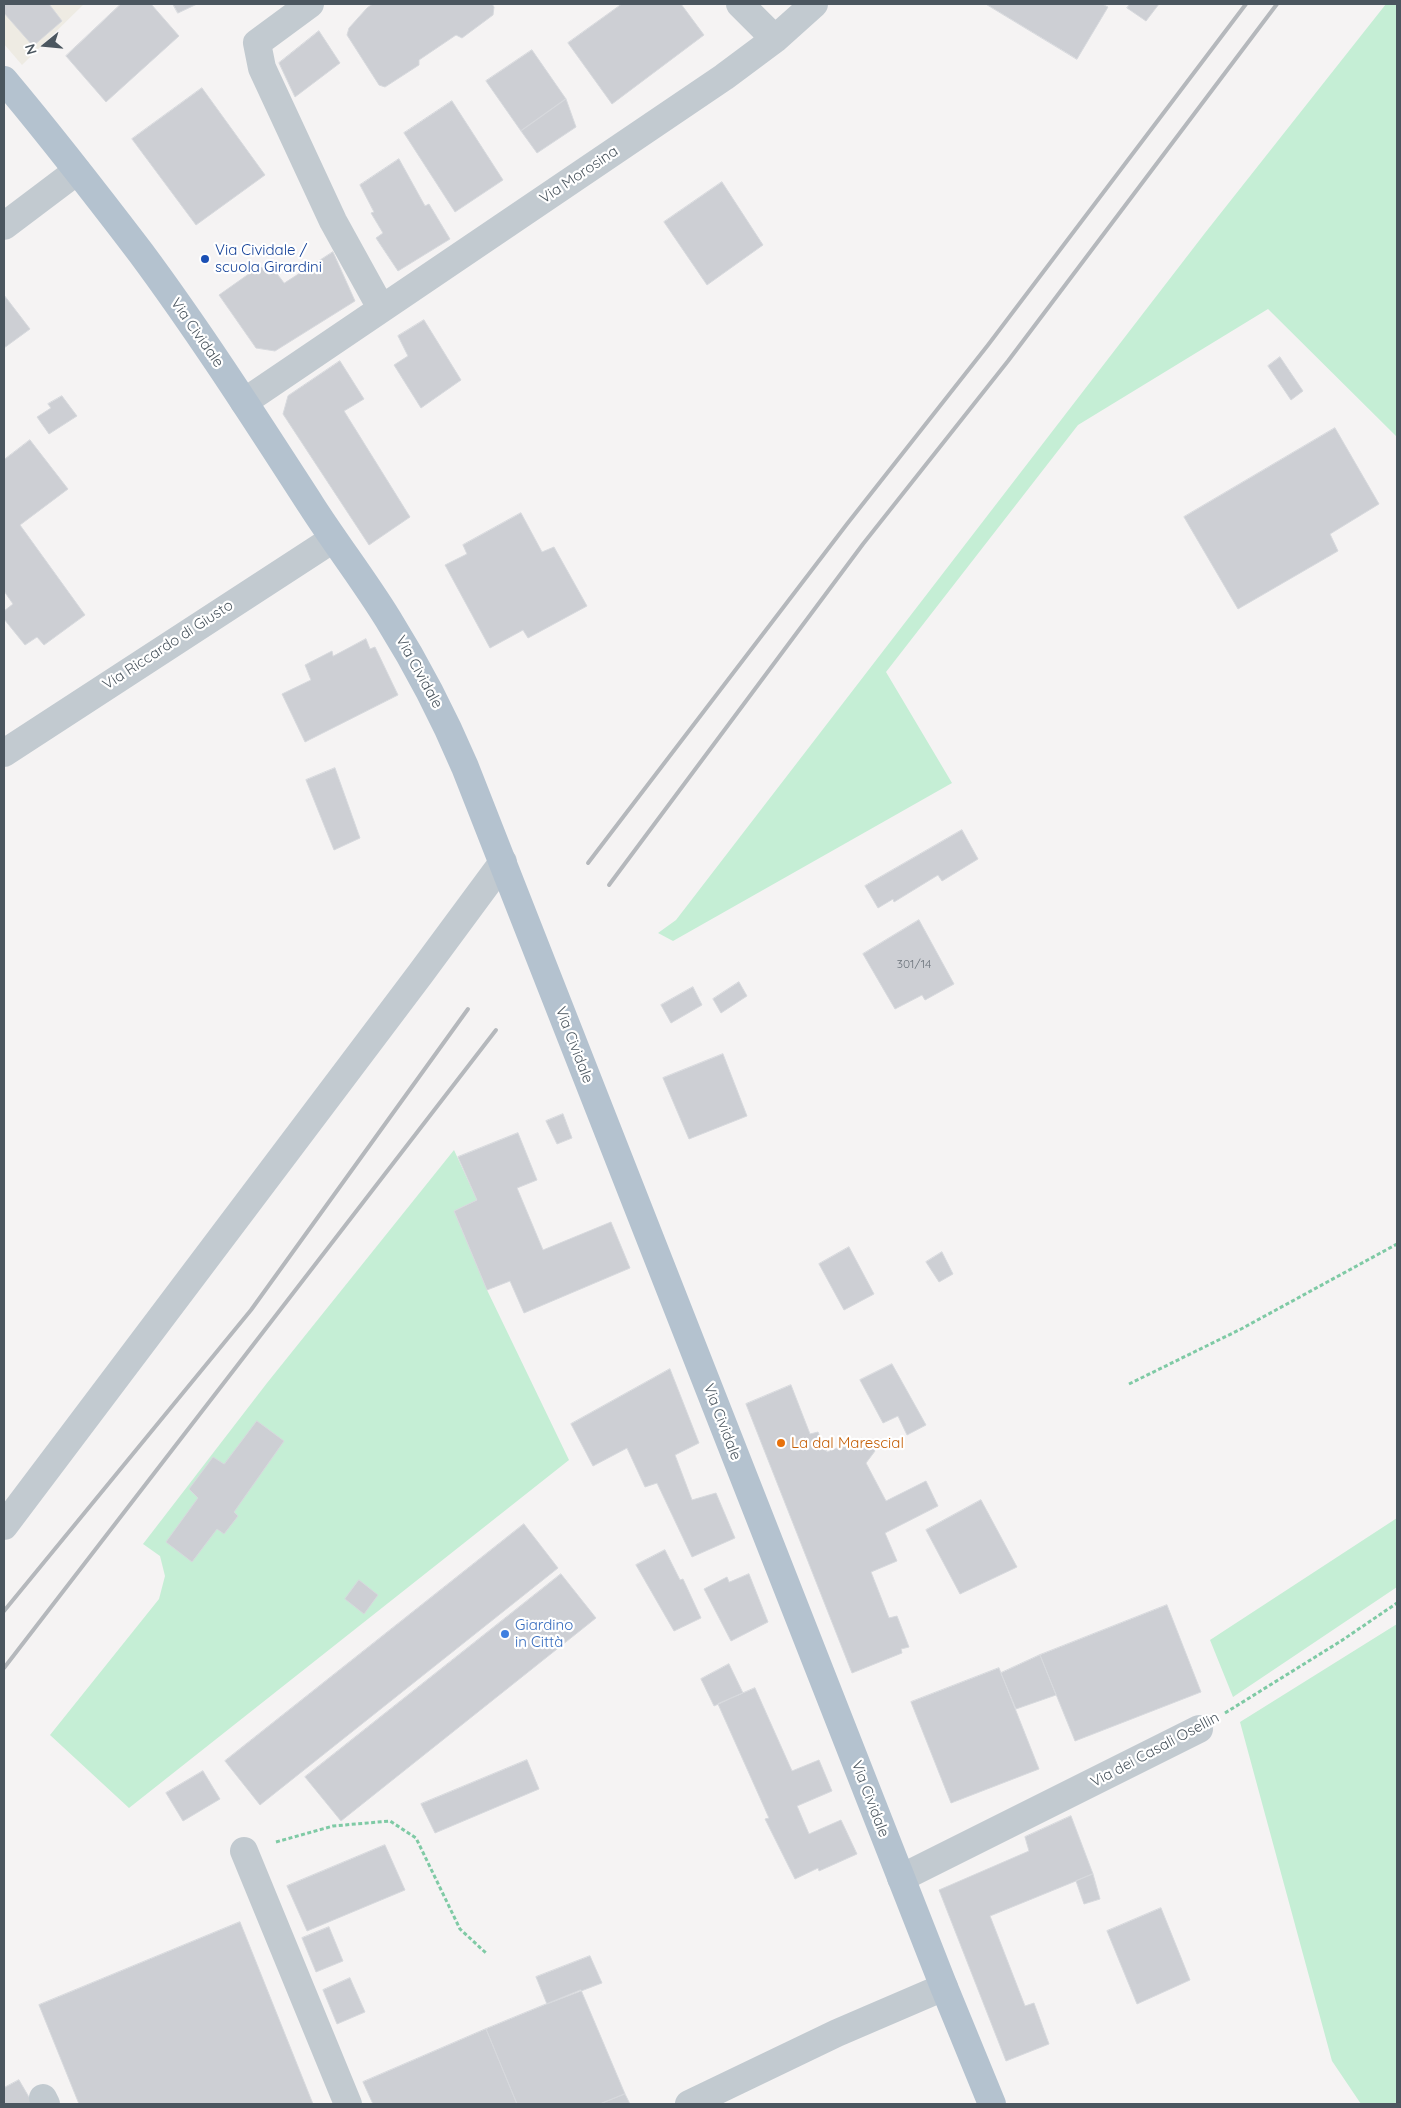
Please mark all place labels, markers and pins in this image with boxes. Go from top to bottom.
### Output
place label: Via Cividale / scuola Girardini [215,241,322,276]
marker: Via Cividale / scuola Girardini [199,253,211,265]
place label: La dal Marescial [791,1434,904,1452]
marker: La dal Marescial [775,1437,787,1449]
place label: Giardino in Città [515,1616,573,1651]
marker: Giardino in Città [499,1628,511,1640]

